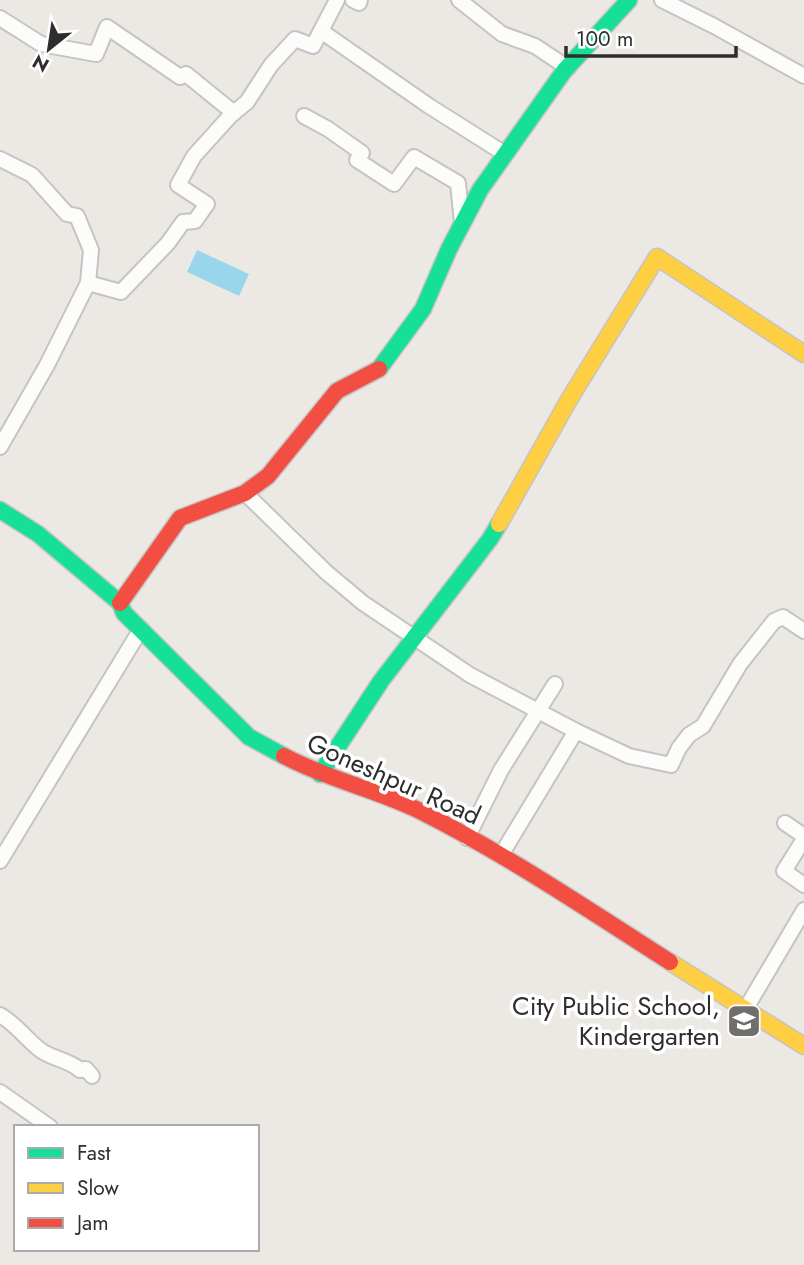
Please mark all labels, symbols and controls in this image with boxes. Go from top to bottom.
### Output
north arrow [14,14,84,84]
scale bar [566,14,736,58]
text: 100 m [576,24,633,54]
text: N [27,48,54,79]
street label: Goneshpur Road [301,724,487,834]
place label: City Public School, Kindergarten [512,987,720,1055]
school or university icon: City Public School, Kindergarten [725,1002,763,1040]
legend [14,1125,259,1251]
text: Fast [77,1138,110,1168]
text: Slow [77,1173,119,1203]
text: Jam [74,1208,109,1238]

